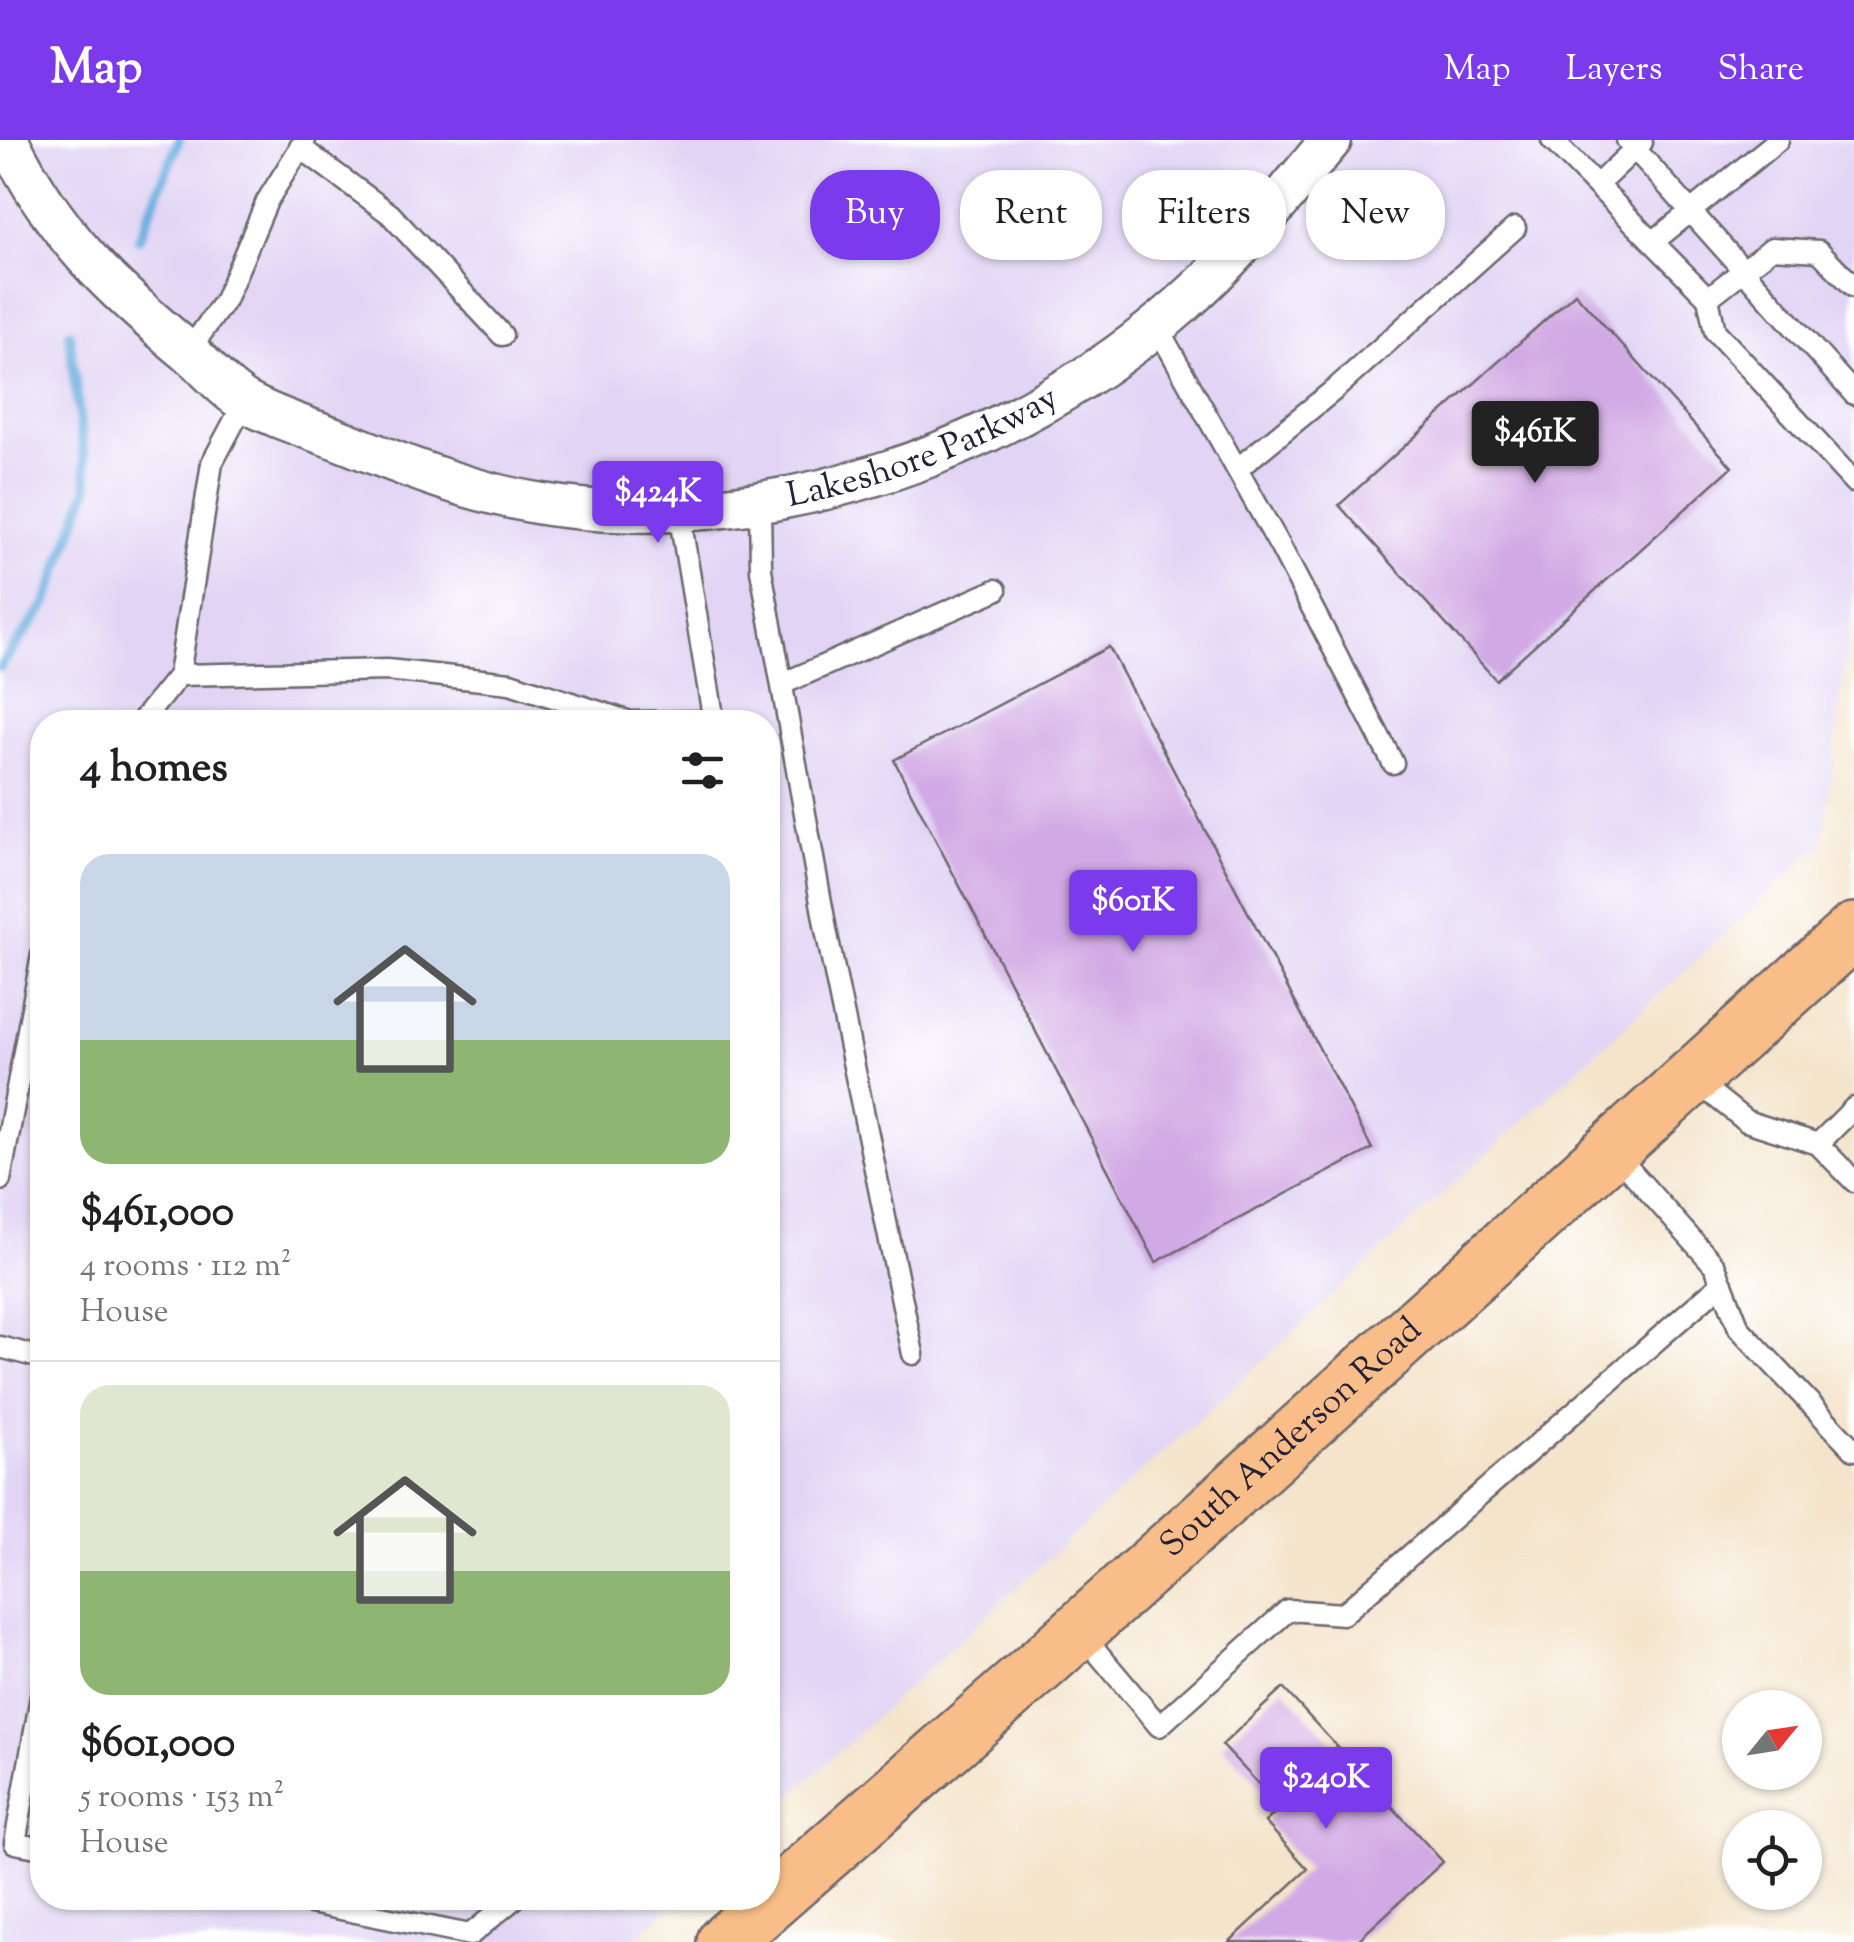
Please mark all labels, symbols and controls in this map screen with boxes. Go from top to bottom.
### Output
text: Map [50,36,142,105]
text: Map [1443,45,1511,96]
text: Layers [1566,45,1663,96]
text: Share [1718,45,1804,96]
chip: Buy [810,170,940,260]
chip: Rent [960,170,1102,260]
chip: Filters [1122,170,1286,260]
chip: New [1306,170,1445,260]
street label: Lakeshore Parkway [782,374,1068,522]
pin: $461K [1465,401,1605,486]
text: $461K [1494,410,1576,456]
pin: $424K [588,461,728,546]
text: $424K [614,470,702,516]
text: 4 homes [80,740,228,800]
icon: filters [675,743,730,798]
pin: $601K [1063,870,1203,955]
text: $601K [1091,879,1175,925]
icon: home [315,919,495,1099]
text: $461,000 [80,1184,234,1244]
text: 4 rooms · 112 m² [80,1244,292,1290]
text: House [80,1290,169,1336]
street label: South Anderson Road [1149,1306,1434,1571]
icon: home [315,1450,495,1630]
north arrow [1722,1690,1822,1790]
map controls [1722,1690,1822,1910]
text: $601,000 [80,1715,235,1775]
pin: $240K [1256,1747,1396,1832]
text: $240K [1282,1756,1370,1802]
text: 5 rooms · 153 m² [80,1775,284,1821]
button: locate [1722,1810,1822,1910]
text: House [80,1821,169,1867]

